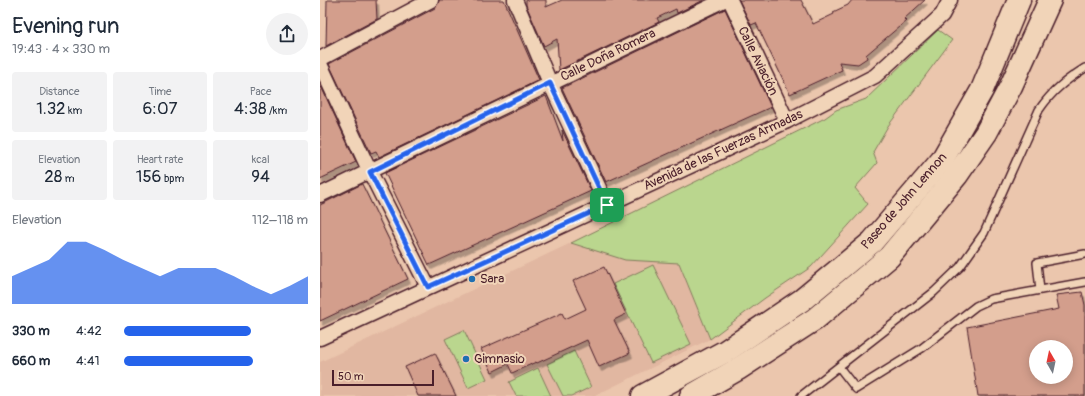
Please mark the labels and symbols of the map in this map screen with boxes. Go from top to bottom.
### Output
street label: Calle Aviación [734,24,782,98]
street label: Calle Doña Romera [558,25,658,85]
street label: Avenida de las Fuerzas Armadas [641,106,805,194]
street label: Paseo de John Lennon [858,149,950,253]
pin [590,188,624,222]
place label: Sara [480,271,504,287]
marker: Sara [467,274,477,284]
north arrow [1029,340,1073,384]
place label: Gimnasio [474,351,525,367]
marker: Gimnasio [461,354,471,364]
scale bar [332,368,434,387]

